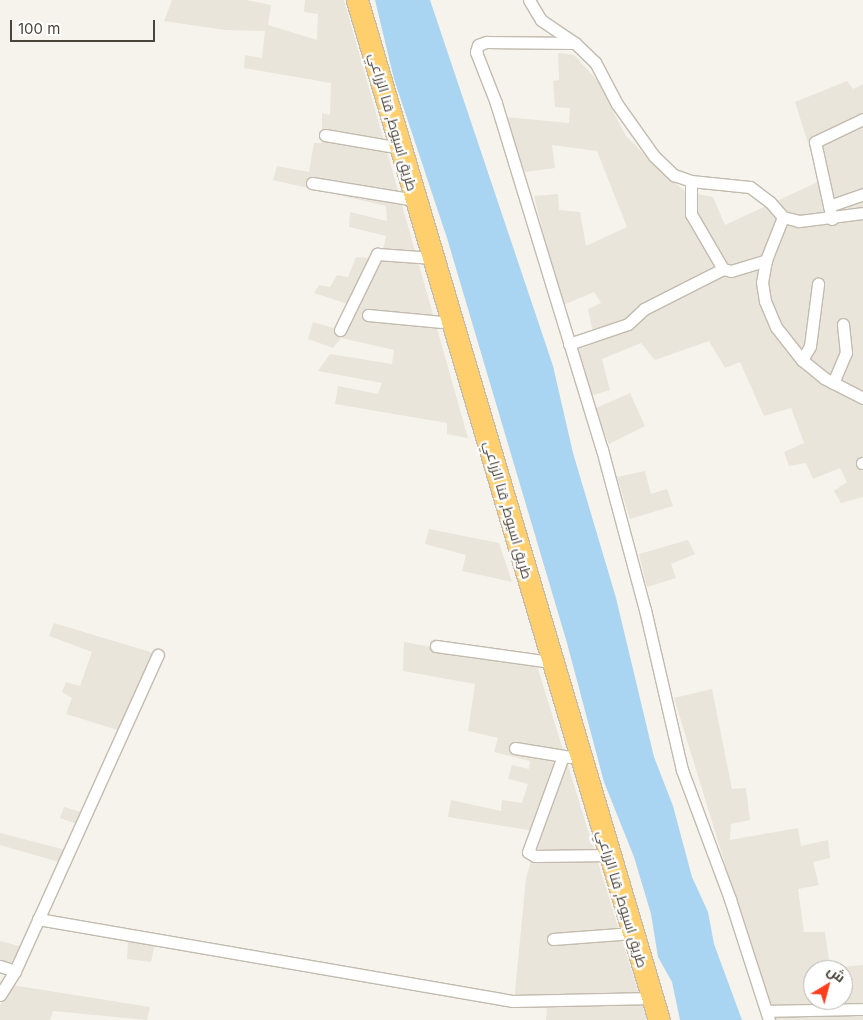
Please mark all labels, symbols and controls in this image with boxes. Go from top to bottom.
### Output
scale bar [12,10,158,42]
text: 100 m [18,19,60,38]
street label: طريق اسيوط, قنا الزراعي [365,51,421,193]
street label: طريق اسيوط, قنا الزراعي [480,439,536,581]
street label: طريق اسيوط, قنا الزراعي [593,828,651,970]
north arrow [803,960,853,1010]
text: ش [824,961,849,986]

